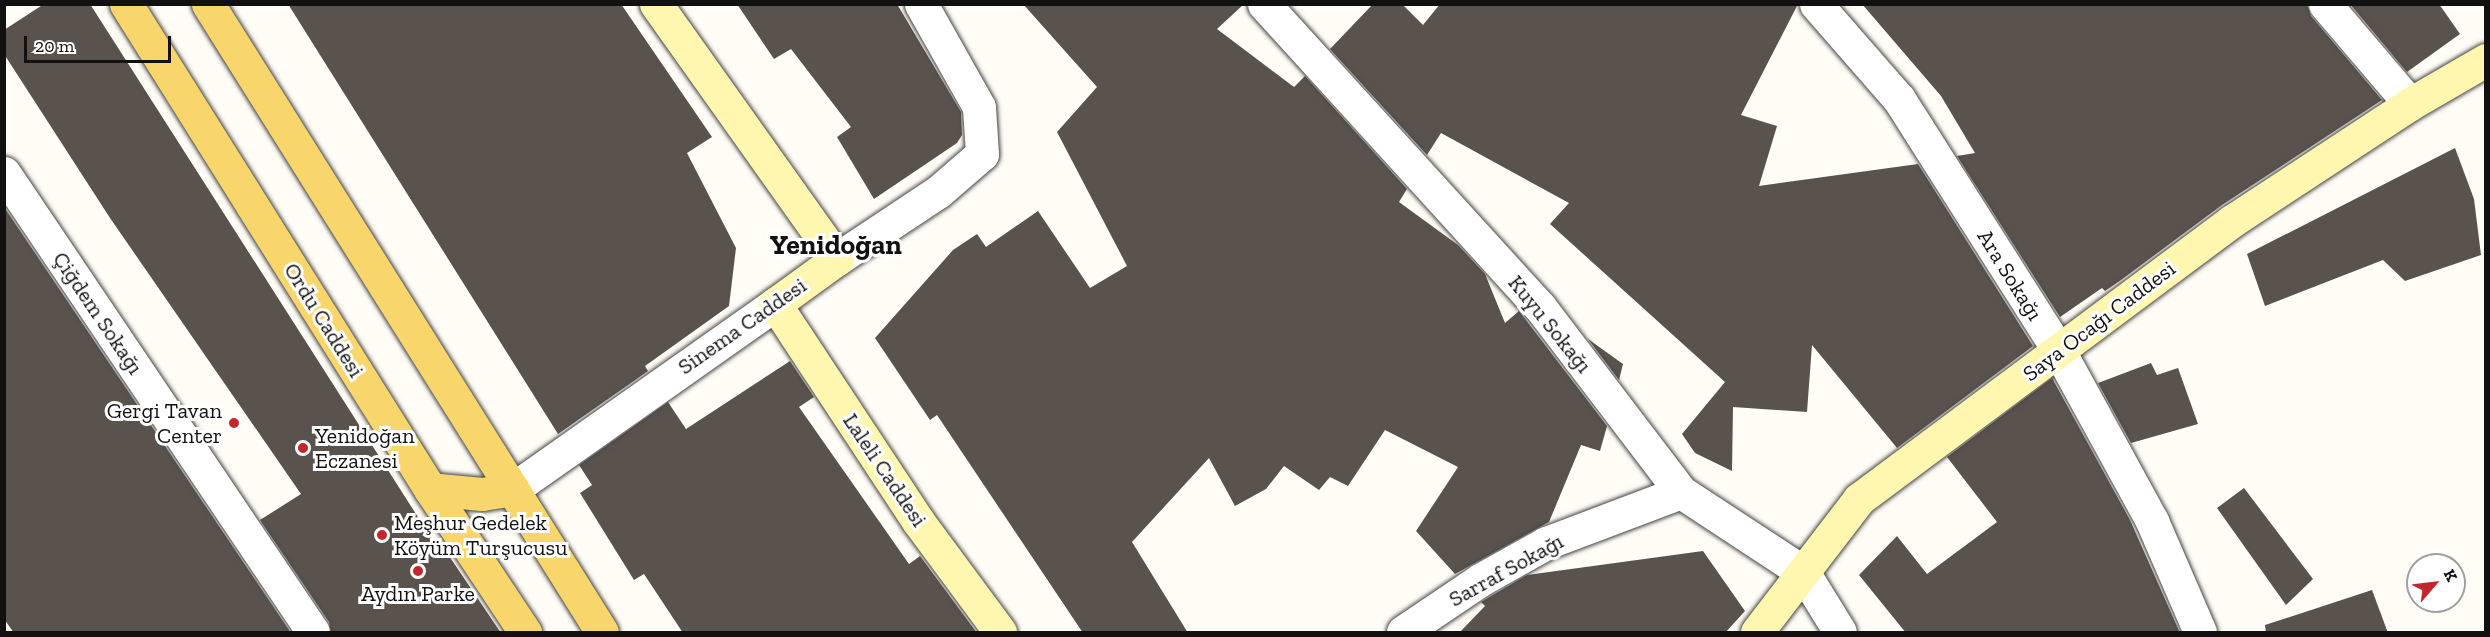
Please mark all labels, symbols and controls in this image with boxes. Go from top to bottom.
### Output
scale bar [27,24,174,62]
text: 20 m [35,35,74,57]
street label: Ara Sokağı [1972,225,2048,325]
district label: Yenidoğan [770,228,902,262]
street label: Çiğdem Sokağı [47,247,149,379]
street label: Saya Ocağı Caddesi [2018,255,2180,387]
street label: Ordu Caddesi [278,258,370,382]
street label: Kuyu Sokağı [1503,270,1597,378]
street label: Sinema Caddesi [673,272,811,380]
place label: Gergi Tavan Center [106,397,222,448]
street label: Laleli Caddesi [837,408,933,532]
marker: Gergi Tavan Center [227,416,241,430]
place label: Yenidoğan Eczanesi [315,422,415,474]
marker: Yenidoğan Eczanesi [296,441,310,455]
place label: Meşhur Gedelek Köyüm Turşucusu [394,509,568,560]
marker: Meşhur Gedelek Köyüm Turşucusu [375,528,389,542]
street label: Sarraf Sokağı [1444,528,1568,612]
north arrow [2406,553,2466,613]
marker: Aydın Parke [411,564,425,578]
text: K [2440,566,2461,584]
place label: Aydın Parke [361,581,475,607]

